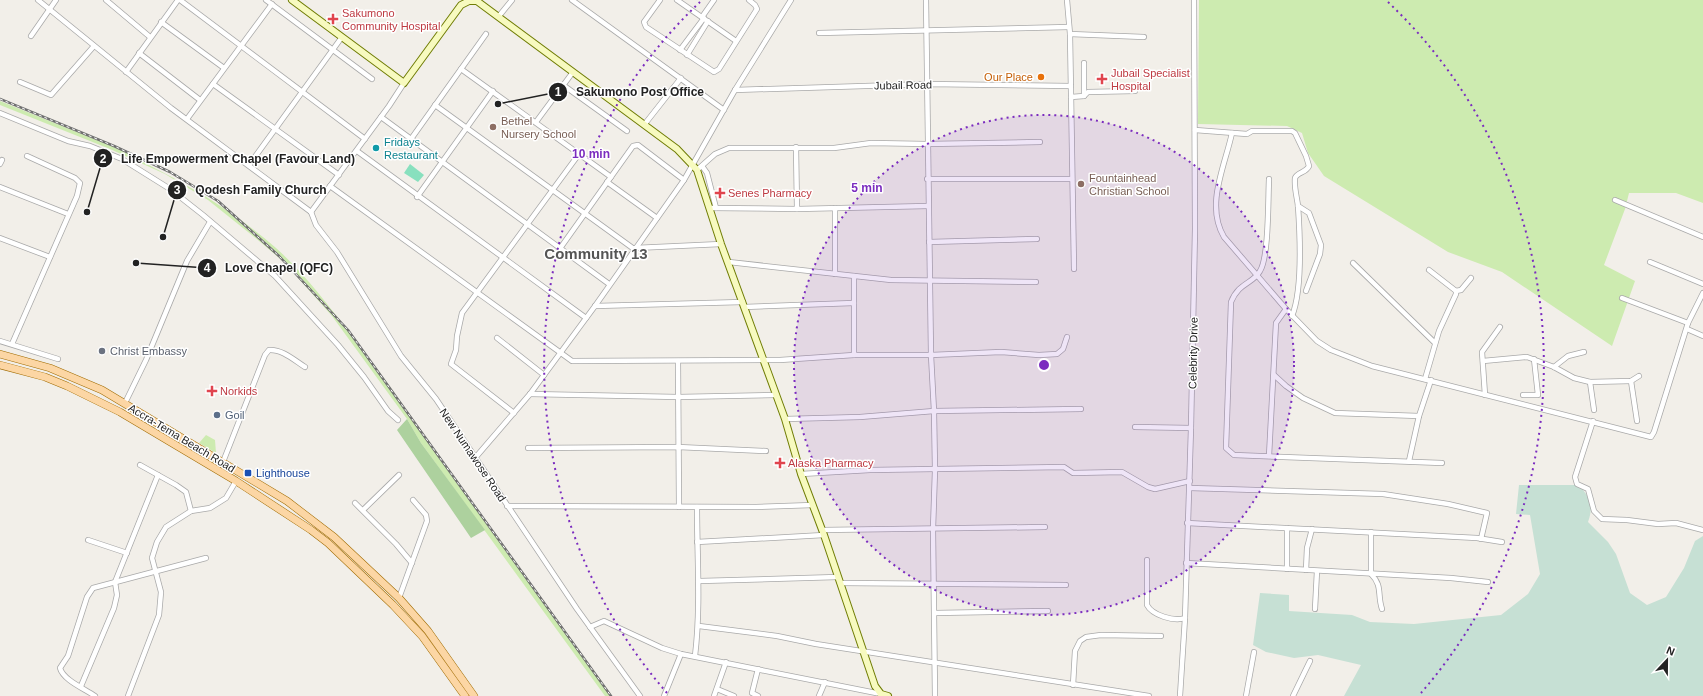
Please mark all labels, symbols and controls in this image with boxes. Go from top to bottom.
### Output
place label: Sakumono Community Hospital [342,7,440,32]
marker: Sakumono Community Hospital [327,13,339,25]
place label: Jubail Specialist Hospital [1111,67,1190,92]
place label: Our Place [984,71,1033,83]
marker: Our Place [1036,72,1046,82]
marker: Jubail Specialist Hospital [1096,73,1108,85]
street label: Jubail Road [874,78,932,92]
callout: Sakumono Post Office [548,80,712,104]
text: 1 [555,85,562,99]
text: Sakumono Post Office [576,85,704,99]
place label: Bethel Nursery School [501,115,576,140]
marker: Bethel Nursery School [488,122,498,132]
place label: Fridays Restaurant [384,136,438,161]
marker: Fridays Restaurant [371,143,381,153]
callout: Life Empowerment Chapel (Favour Land) [93,146,363,170]
text: 10 min [572,147,610,161]
text: 2 [100,152,107,166]
text: Life Empowerment Chapel (Favour Land) [121,152,355,166]
place label: Fountainhead Christian School [1089,172,1169,197]
callout: Qodesh Family Church [167,178,335,202]
marker: Fountainhead Christian School [1076,179,1086,189]
text: 5 min [851,181,883,195]
text: 3 [174,183,181,197]
text: Qodesh Family Church [195,183,327,197]
place label: Senes Pharmacy [728,187,812,199]
marker: Senes Pharmacy [715,188,725,198]
district label: Community 13 [544,245,648,262]
callout: Love Chapel (QFC) [197,256,341,280]
text: 4 [204,261,211,275]
text: Love Chapel (QFC) [225,261,333,275]
street label: Celebrity Drive [1186,317,1200,389]
place label: Christ Embassy [110,345,188,357]
marker: Christ Embassy [97,346,107,356]
centre of rings [1037,358,1051,372]
place label: Norkids [220,385,258,397]
marker: Norkids [207,386,217,396]
street label: Accra-Tema Beach Road [127,401,237,475]
street label: New Numawose Road [437,406,509,504]
place label: Goil [225,409,245,421]
marker: Goil [212,410,222,420]
place label: Alaska Pharmacy [788,457,874,469]
marker: Alaska Pharmacy [775,458,785,468]
place label: Lighthouse [256,467,310,479]
marker: Lighthouse [243,468,253,478]
north arrow [1647,640,1687,680]
text: N [1665,644,1677,658]

